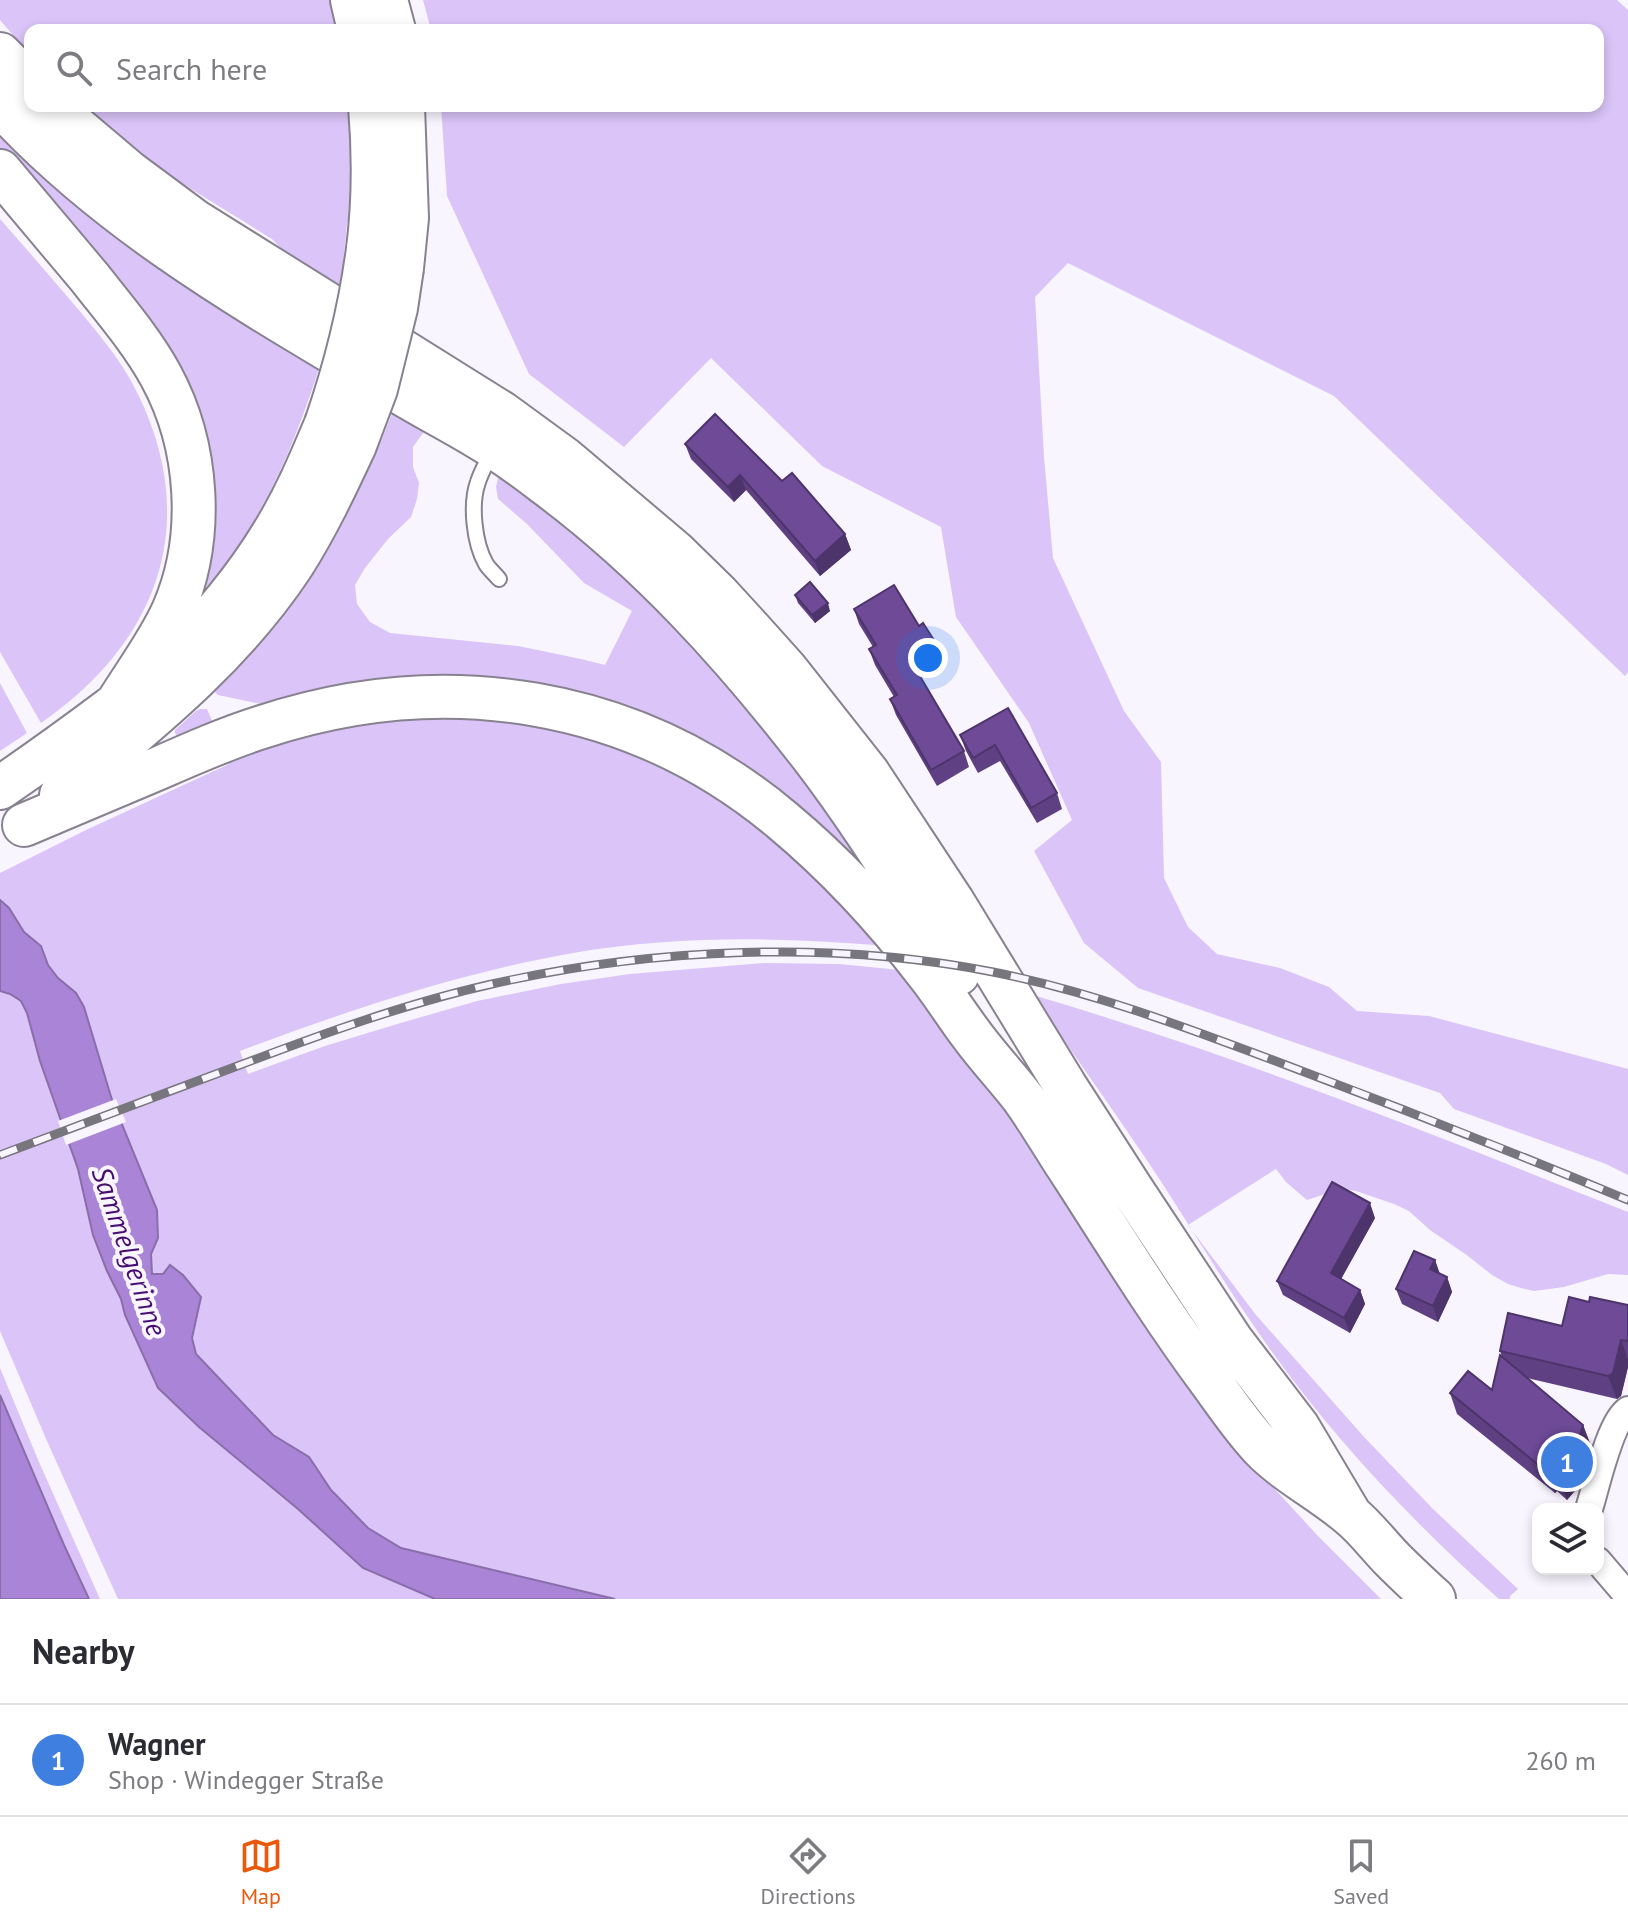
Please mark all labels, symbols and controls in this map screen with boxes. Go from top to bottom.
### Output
search box [24,24,1604,112]
icon: search [52,46,96,90]
text: Search here [116,49,267,88]
your location [908,638,948,678]
water label: Sammelgerinne [84,1161,176,1341]
pin: 1 [1541,1432,1593,1492]
map controls [1532,1503,1604,1575]
button: layers [1532,1503,1604,1575]
text: Nearby [32,1629,134,1673]
text: Wagner [108,1724,206,1763]
text: 1 [51,1744,65,1777]
text: 260 m [1525,1744,1596,1777]
text: Shop · Windegger Straße [108,1763,384,1796]
tab: Map [239,1834,283,1910]
tab: Directions [760,1834,856,1910]
tab: Saved [1333,1834,1389,1910]

